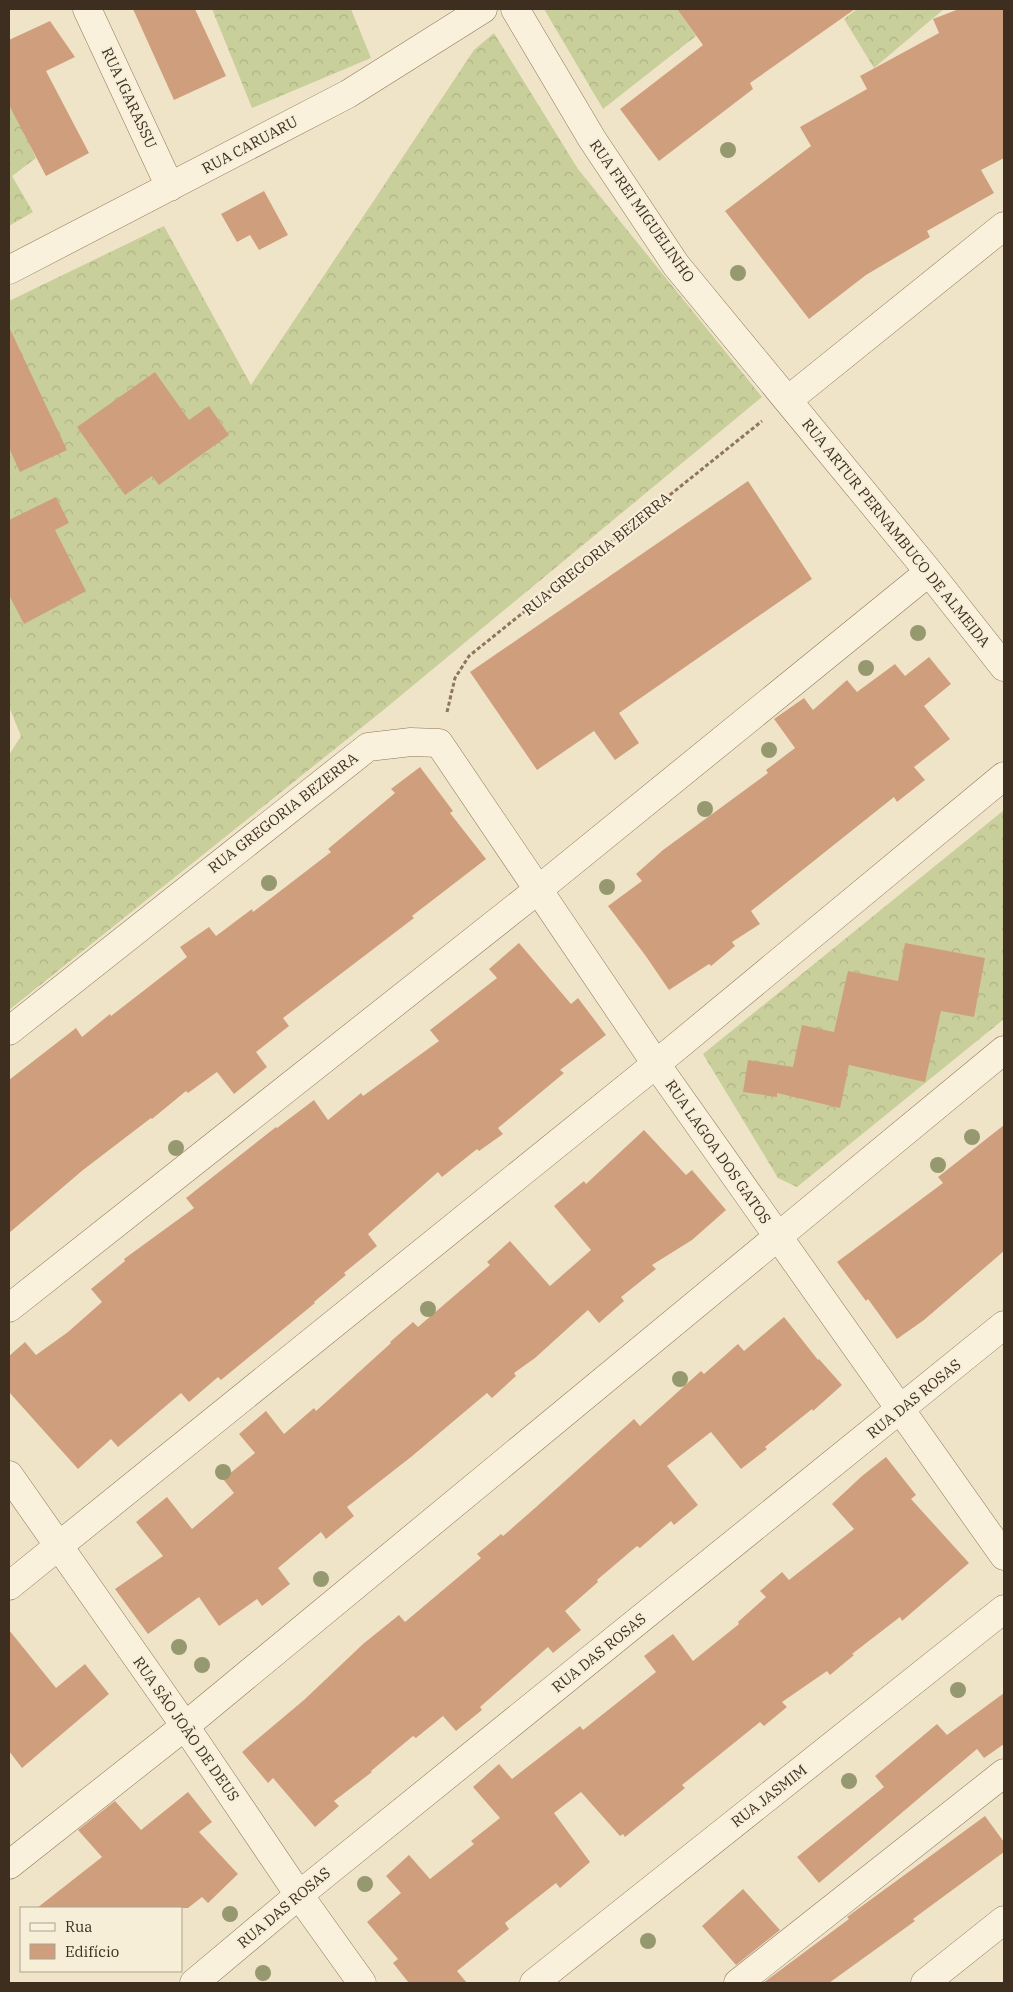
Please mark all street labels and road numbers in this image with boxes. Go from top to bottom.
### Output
street label: RUA IGARASSU [98,44,161,151]
street label: RUA CARUARU [199,111,301,178]
street label: RUA FREI MIGUELINHO [586,136,699,286]
street label: RUA ARTUR PERNAMBUCO DE ALMEIDA [798,414,995,651]
street label: RUA GREGORIA BEZERRA [519,488,675,619]
street label: RUA GREGORIA BEZERRA [204,748,362,877]
street label: RUA LAGOA DOS GATOS [661,1076,775,1227]
street label: RUA DAS ROSAS [863,1355,965,1442]
street label: RUA DAS ROSAS [548,1609,650,1696]
street label: RUA SÃO JOÃO DE DEUS [129,1653,244,1805]
street label: RUA JASMIM [727,1760,811,1831]
street label: RUA DAS ROSAS [233,1863,334,1952]

